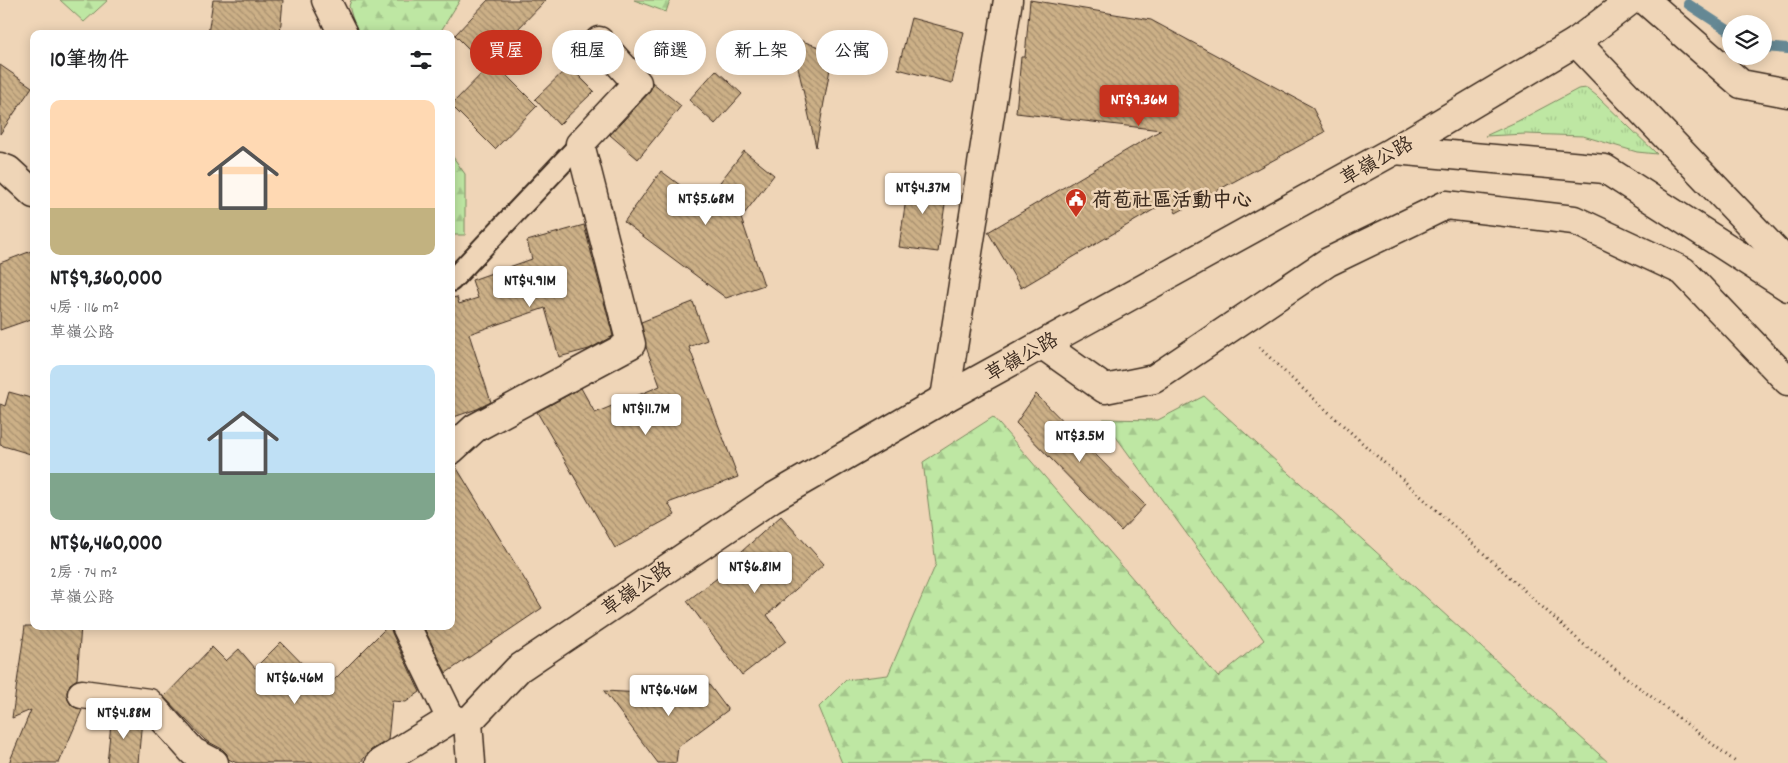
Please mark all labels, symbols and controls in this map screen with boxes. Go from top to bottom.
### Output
map controls [1722,15,1772,65]
button: layers [1722,15,1772,65]
chip: 買屋 [470,30,542,75]
chip: 租屋 [552,30,624,75]
chip: 篩選 [634,30,706,75]
chip: 新上架 [716,30,806,75]
chip: 公寓 [816,30,888,75]
icon: filters [407,46,435,74]
text: 10筆物件 [50,47,129,77]
pin: NT$9.36M [1087,84,1191,127]
text: NT$9.36M [1111,89,1167,112]
street label: 草嶺公路 [1336,131,1420,194]
icon: home [198,133,288,223]
pin: NT$4.37M [871,172,975,215]
text: NT$4.37M [896,177,950,200]
pin: NT$5.68M [654,184,758,226]
public building icon: 荷苞社區活動中心 [1064,187,1088,218]
text: NT$5.68M [678,188,734,211]
place label: 荷苞社區活動中心 [1092,188,1252,216]
text: NT$9,360,000 [50,265,162,295]
pin: NT$4.91M [478,266,582,308]
text: NT$4.91M [504,270,556,293]
text: 4房 · 116 m² [50,297,119,320]
text: 草嶺公路 [50,322,114,345]
street label: 草嶺公路 [981,327,1065,390]
pin: NT$11.7M [594,394,698,436]
icon: home [198,398,288,488]
text: NT$11.7M [622,398,670,421]
pin: NT$3.5M [1034,420,1126,463]
text: NT$3.5M [1056,425,1104,448]
text: NT$6,460,000 [50,530,162,560]
pin: NT$6.81M [703,552,807,594]
street label: 草嶺公路 [597,556,679,624]
text: NT$6.81M [729,556,781,579]
text: 2房 · 74 m² [50,562,117,585]
text: 草嶺公路 [50,587,114,610]
pin: NT$6.46M [243,662,347,705]
text: NT$6.46M [267,667,323,690]
pin: NT$6.46M [617,674,721,717]
text: NT$6.46M [641,679,697,702]
pin: NT$4.88M [72,698,176,740]
text: NT$4.88M [97,702,151,725]

